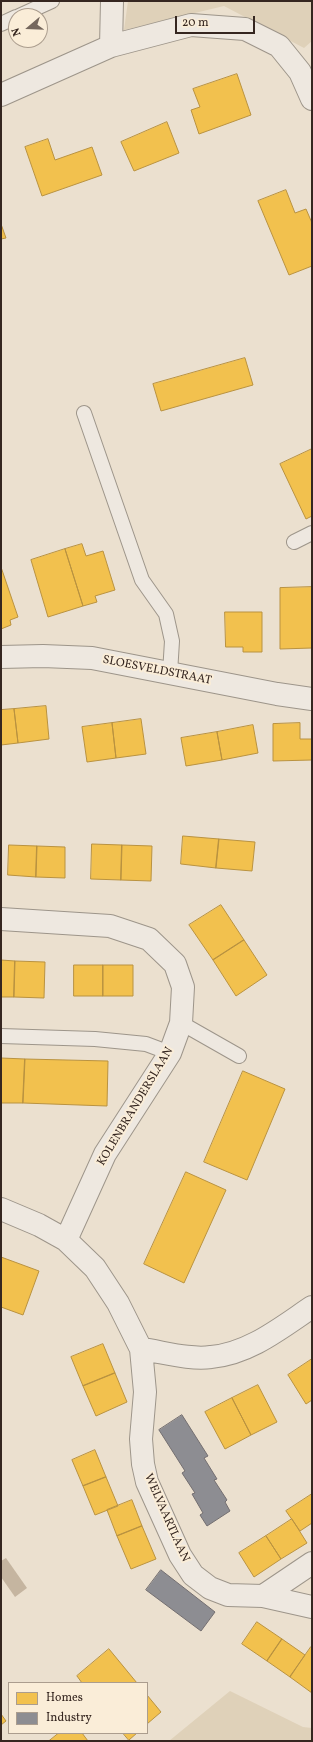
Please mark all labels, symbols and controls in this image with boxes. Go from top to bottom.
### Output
north arrow [8,8,48,48]
scale bar [177,8,257,34]
text: 20 m [182,15,209,31]
text: N [9,26,26,38]
street label: SLOESVELDSTRAAT [101,653,213,689]
street label: KOLENBRANDERSLAAN [95,1045,177,1169]
street label: WELVAARTLAAN [140,1472,192,1564]
legend [8,1682,148,1734]
text: Homes [46,1690,83,1706]
text: Industry [46,1710,92,1726]

